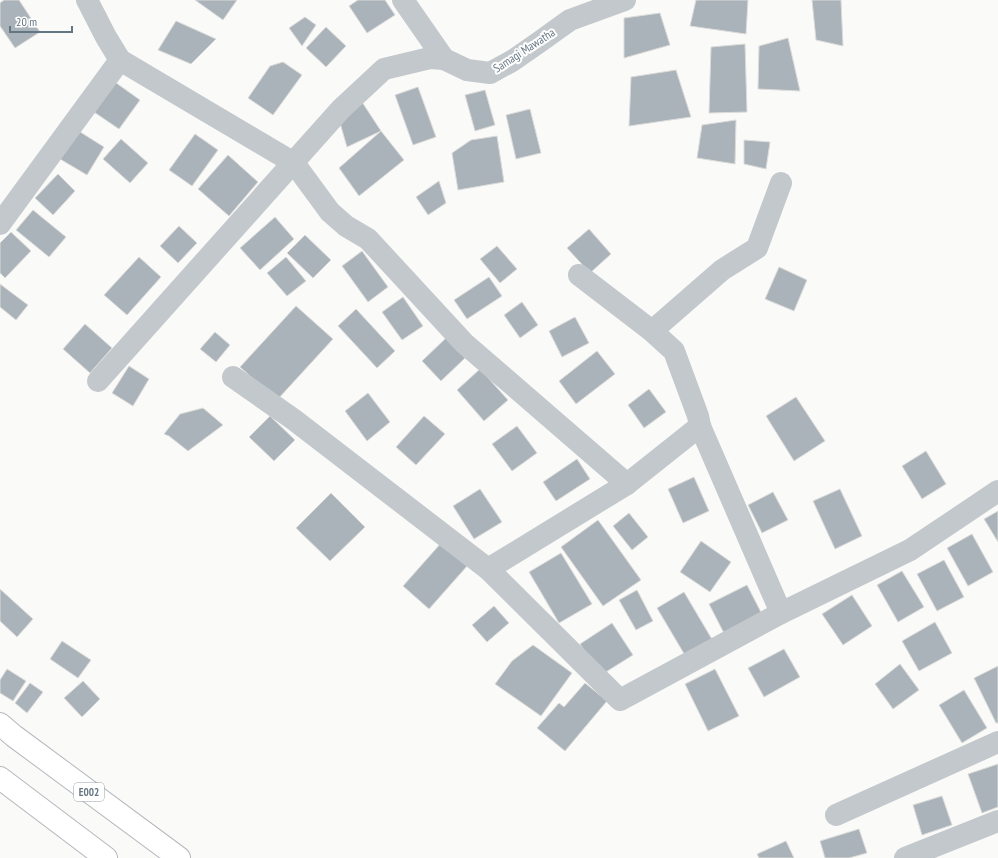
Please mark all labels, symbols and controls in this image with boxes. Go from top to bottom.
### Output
scale bar [10,8,72,34]
text: 20 m [16,14,37,29]
street label: Samagi Mawatha [490,24,558,76]
road number: E002 [74,783,104,801]

